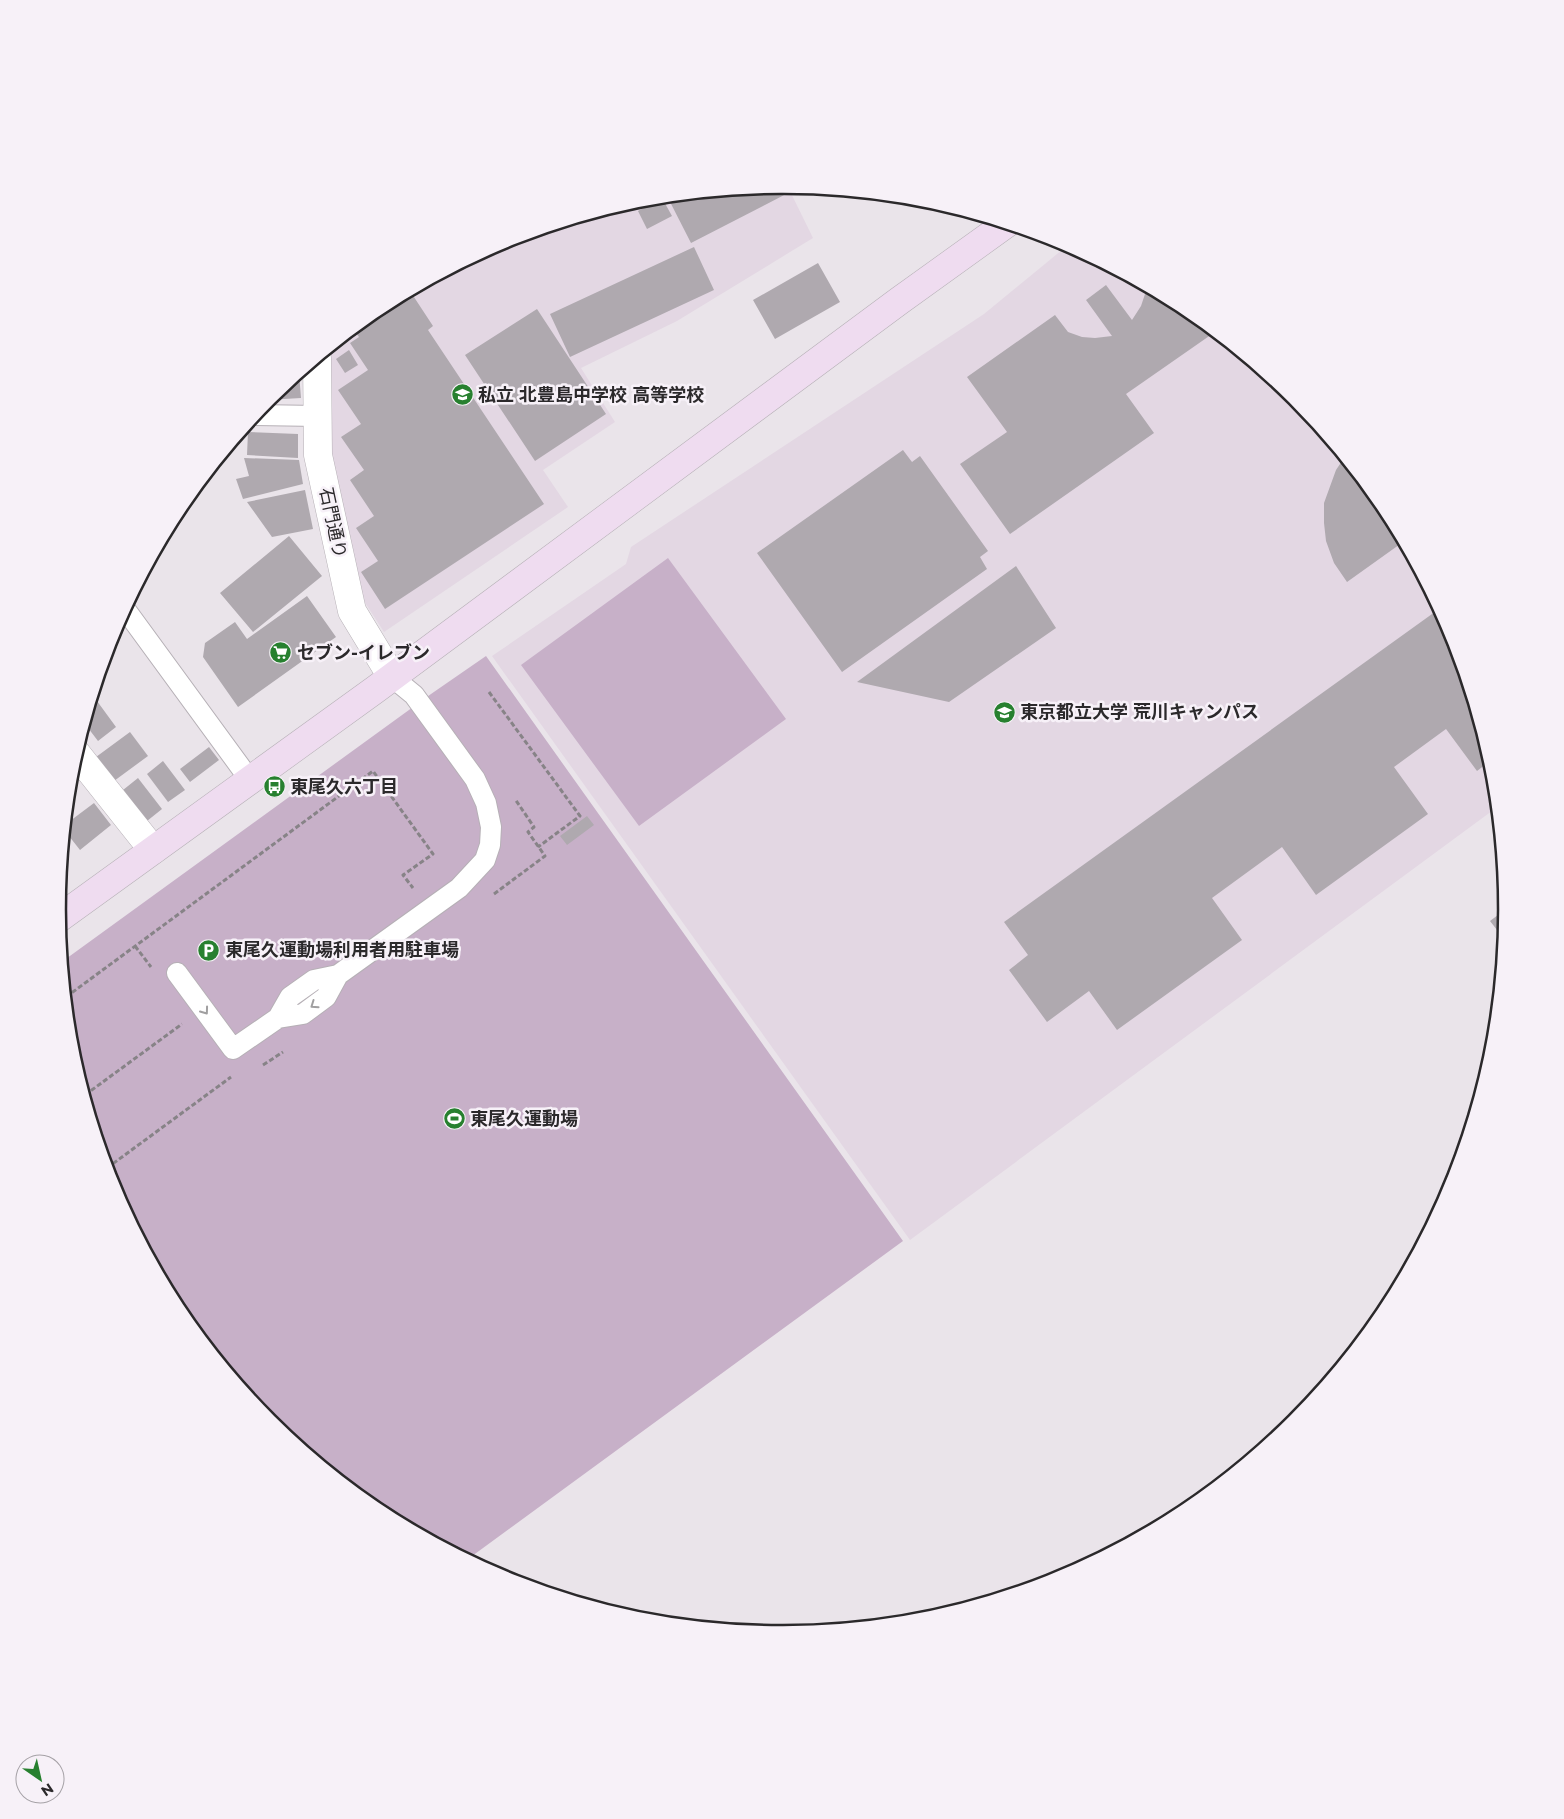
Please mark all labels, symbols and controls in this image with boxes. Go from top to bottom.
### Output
school or university icon: 私立 北豊島中学校 高等学校 [450,383,474,407]
place label: 私立 北豊島中学校 高等学校 [478,384,704,406]
street label: 石門通り [315,485,351,561]
supermarket icon: セブン-イレブン [269,641,293,665]
place label: セブン-イレブン [297,642,430,664]
school or university icon: 東京都立大学 荒川キャンパス [992,700,1016,724]
place label: 東京都立大学 荒川キャンパス [1020,701,1259,723]
bus stop icon: 東尾久六丁目 [262,775,286,799]
place label: 東尾久六丁目 [290,776,398,798]
parking icon: 東尾久運動場利用者用駐車場 [197,938,221,962]
place label: 東尾久運動場利用者用駐車場 [225,939,459,961]
one-way arrow [311,999,320,1009]
one-way arrow [199,1005,208,1015]
sports icon: 東尾久運動場 [442,1107,466,1131]
place label: 東尾久運動場 [470,1108,578,1130]
north arrow [15,1754,65,1804]
text: N [38,1779,57,1800]

